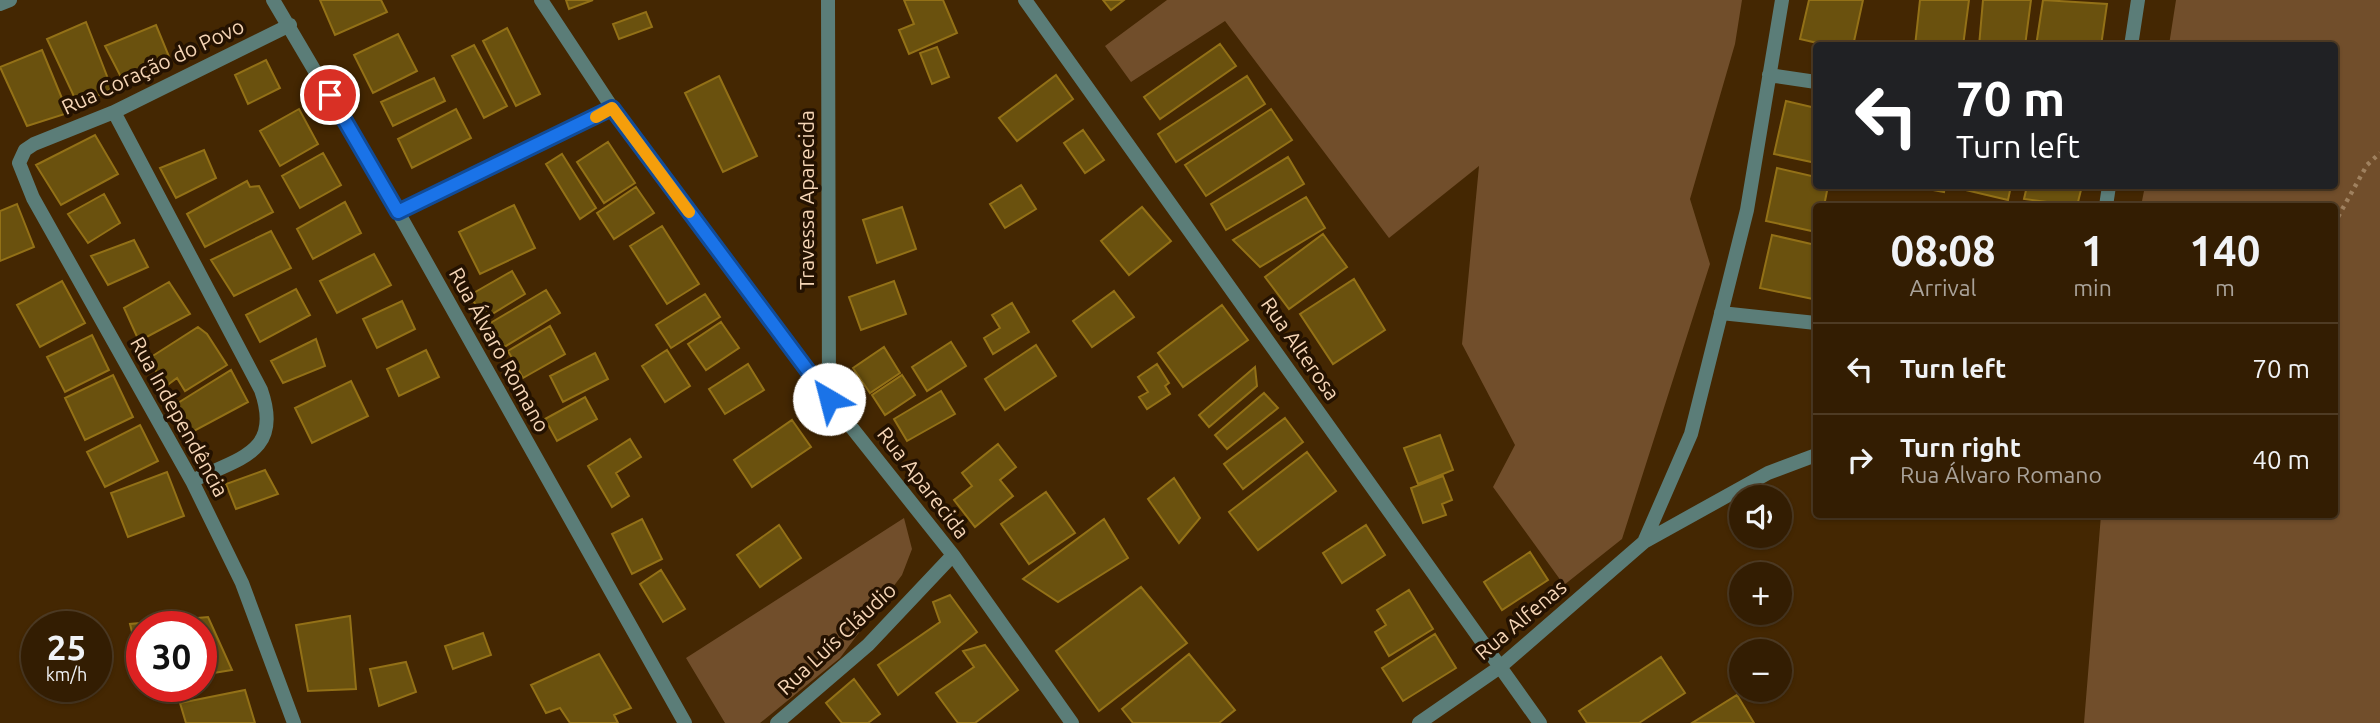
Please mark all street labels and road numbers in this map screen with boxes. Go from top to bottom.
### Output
street label: Rua Coração do Povo [58,13,248,119]
street label: Travessa Aparecida [794,110,818,290]
street label: Rua Álvaro Romano [445,263,555,436]
street label: Rua Alterosa [1257,292,1345,404]
street label: Rua Independência [126,332,234,501]
street label: Rua Aparecida [873,422,975,543]
street label: Rua Alfenas [1470,574,1571,664]
street label: Rua Luís Cláudio [772,577,901,699]

